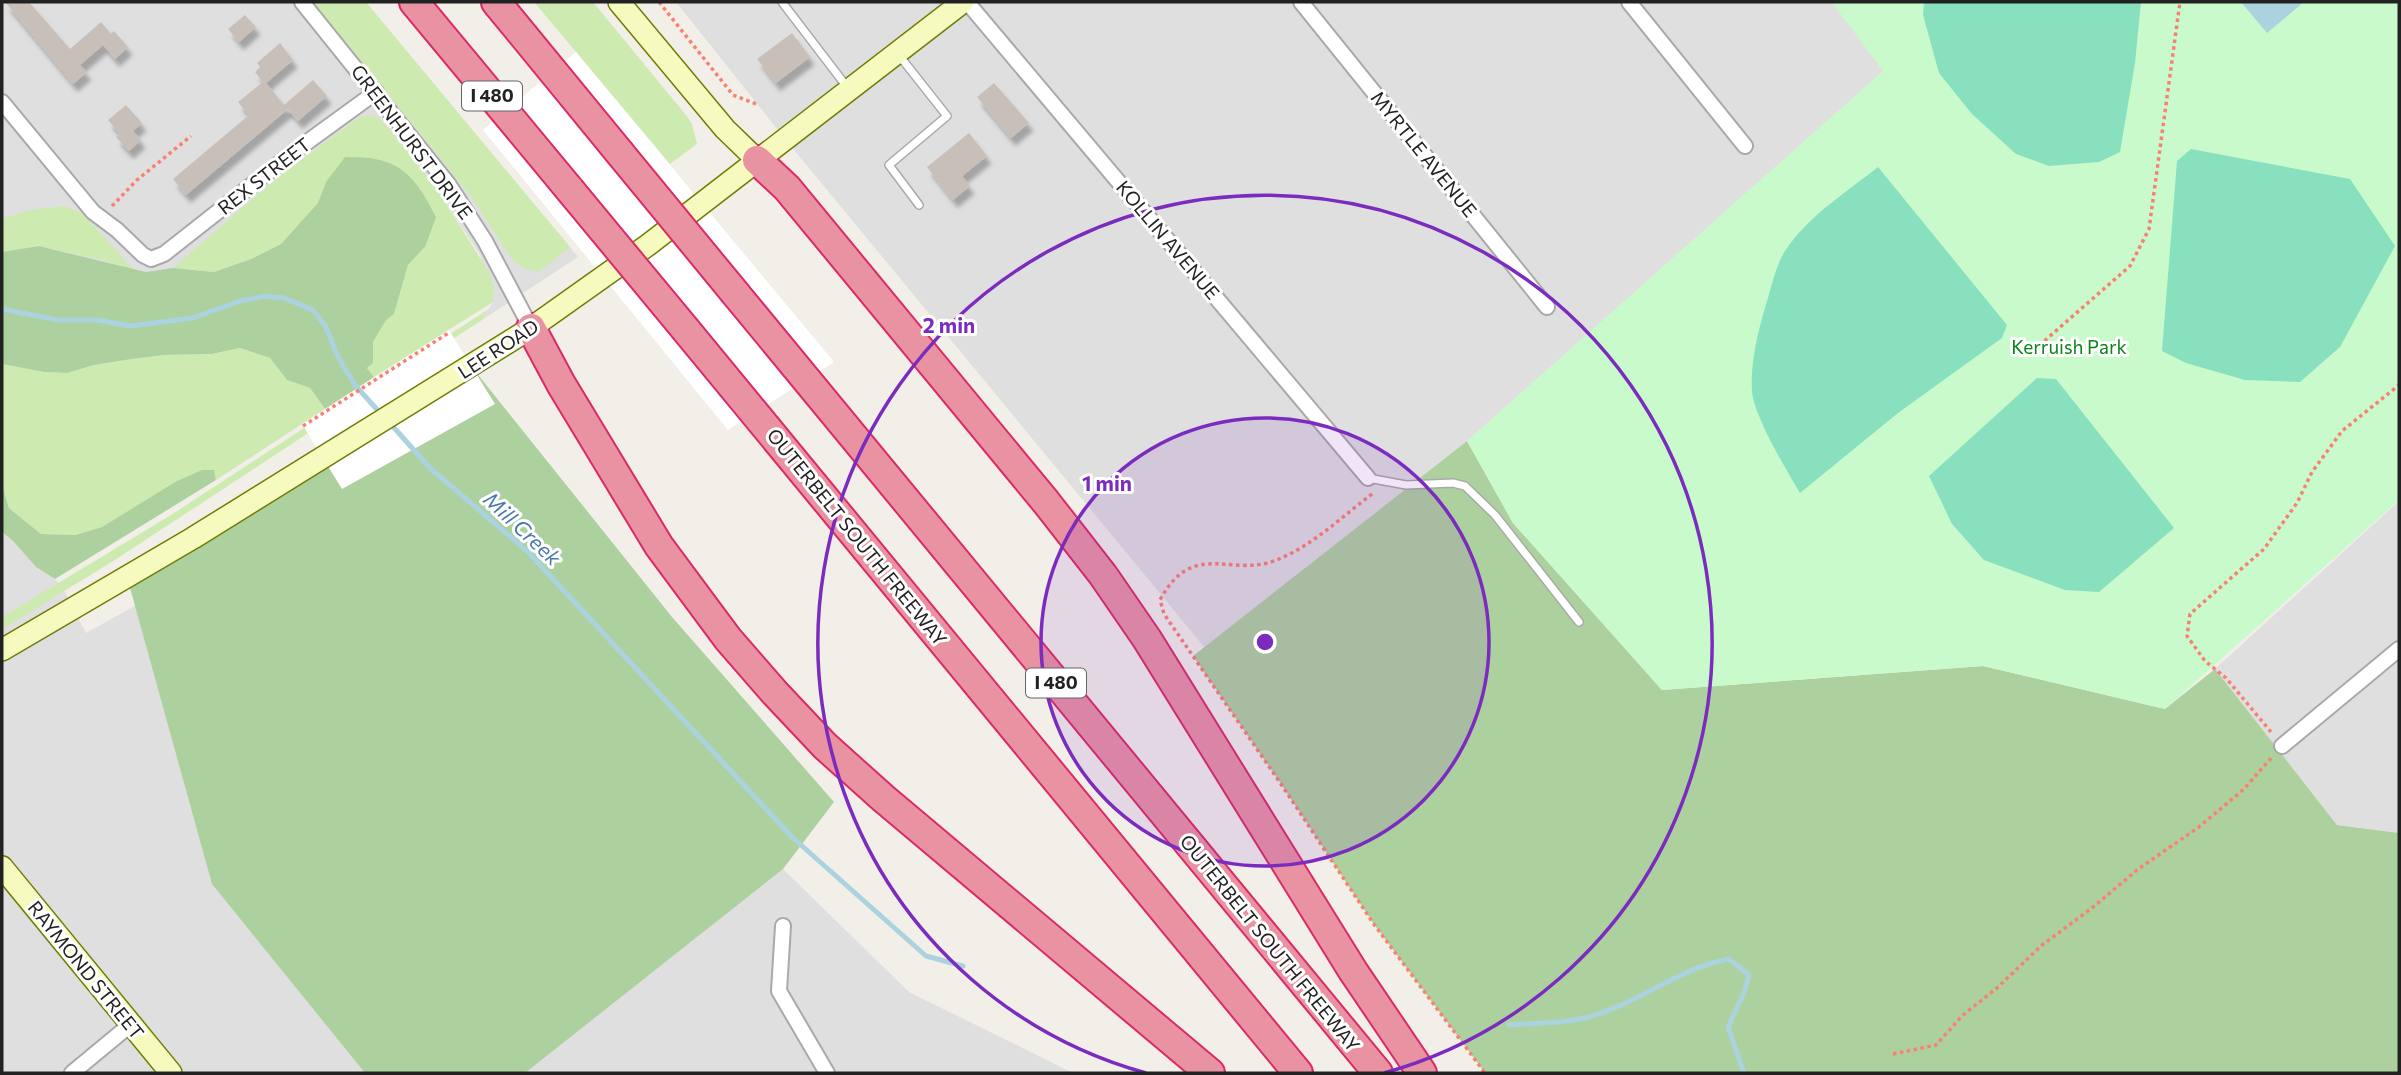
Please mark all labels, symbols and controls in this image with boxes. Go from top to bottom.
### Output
street label: GREENHURST DRIVE [347,60,478,223]
road number: I 480 [462,82,522,110]
street label: MYRTLE AVENUE [1367,86,1482,221]
street label: REX STREET [213,132,315,219]
street label: KOLLIN AVENUE [1112,176,1225,304]
text: 2 min [923,312,975,337]
street label: LEE ROAD [453,314,542,383]
park label: Kerruish Park [2011,335,2127,358]
street label: OUTERBELT SOUTH FREEWAY [763,424,952,650]
text: 1 min [1082,470,1132,495]
water label: Mill Creek [479,486,567,570]
centre of rings [1253,630,1277,654]
road number: I 480 [1026,668,1086,698]
street label: OUTERBELT SOUTH FREEWAY [1176,830,1365,1056]
street label: RAYMOND STREET [24,896,149,1044]

